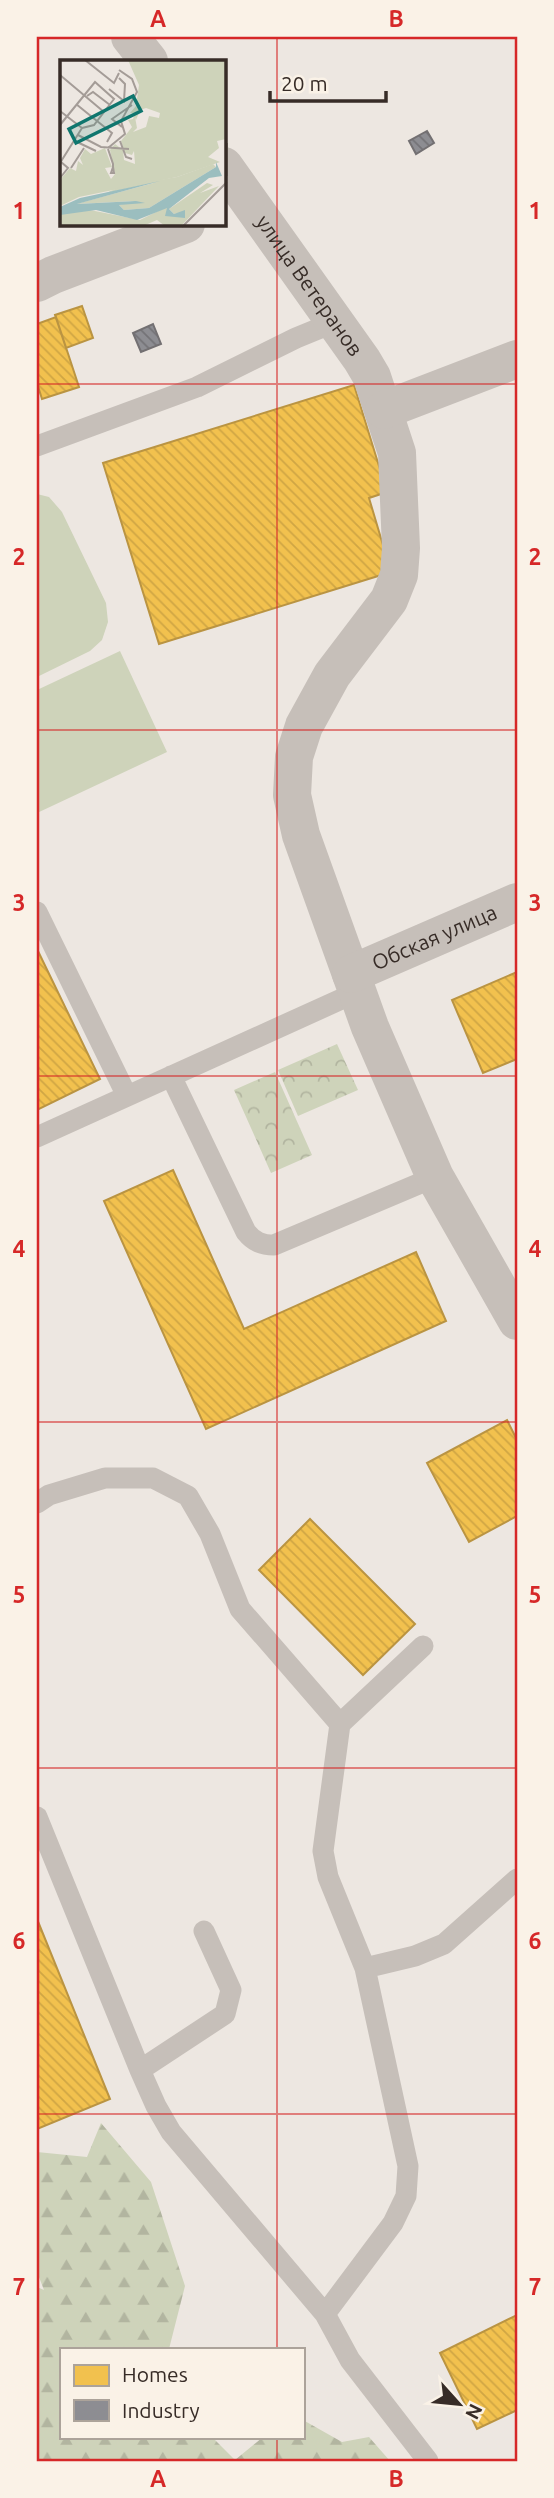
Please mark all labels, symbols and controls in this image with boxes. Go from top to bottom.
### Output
text: A [150,6,166,31]
text: B [388,6,404,31]
inset map [60,60,226,226]
scale bar [270,60,386,104]
text: 20 m [281,71,328,95]
text: 1 [13,198,25,223]
text: 1 [529,198,541,223]
street label: улица Ветеранов [252,210,368,360]
text: 2 [13,544,25,569]
text: 2 [529,544,541,569]
text: 3 [13,890,25,915]
text: 3 [529,890,541,915]
street label: Обская улица [368,899,500,974]
text: 4 [13,1236,26,1261]
text: 4 [529,1236,542,1261]
text: 5 [13,1582,25,1607]
text: 5 [529,1582,541,1607]
text: 6 [13,1928,26,1953]
text: 6 [529,1928,542,1953]
text: 7 [13,2274,25,2299]
text: 7 [529,2274,541,2299]
legend [60,2348,304,2438]
text: Homes [122,2362,188,2386]
north arrow [424,2368,494,2438]
text: Industry [122,2398,200,2422]
text: N [461,2400,487,2423]
text: A [150,2466,166,2491]
text: B [388,2466,404,2491]

